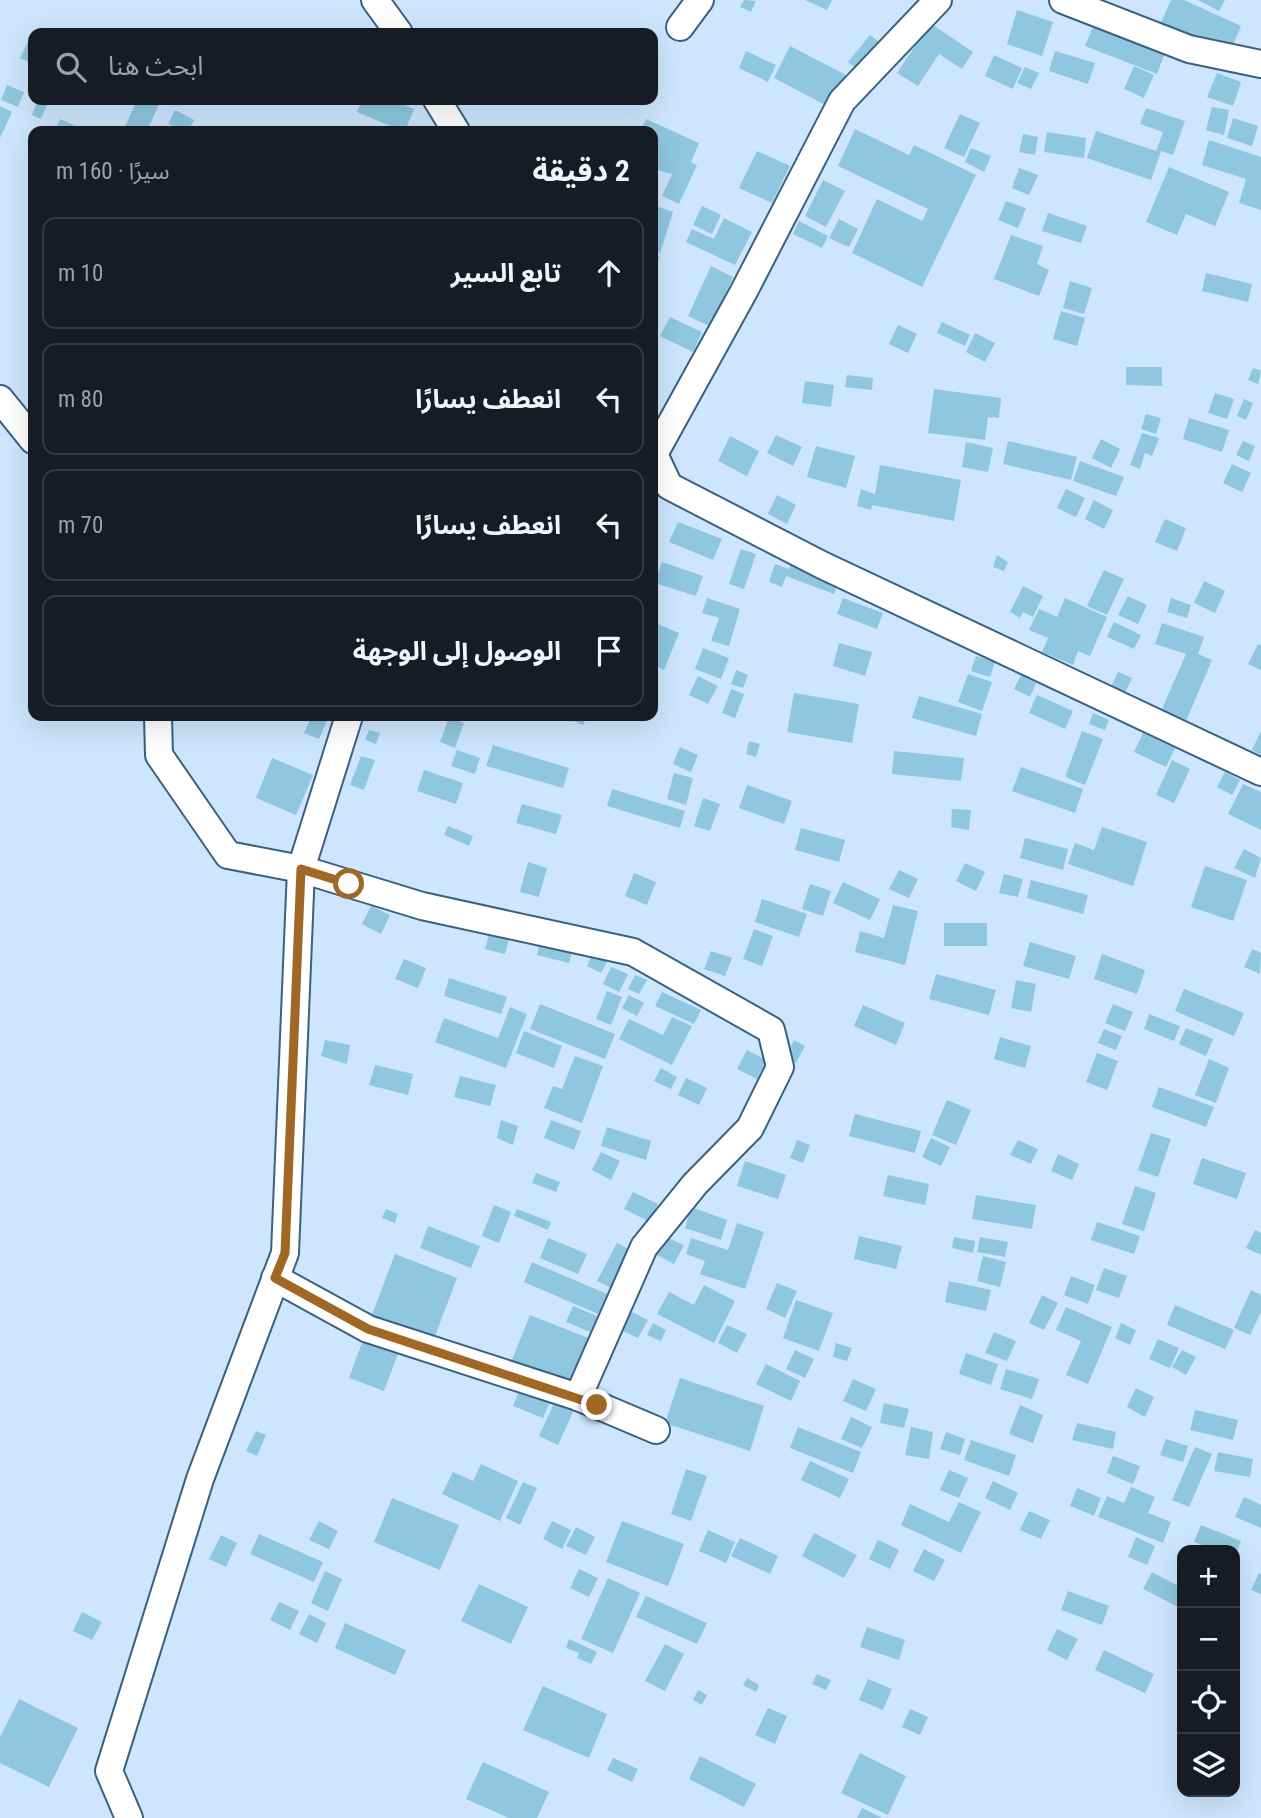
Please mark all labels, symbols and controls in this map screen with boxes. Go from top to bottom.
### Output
search box [28,28,658,105]
icon: search [52,48,90,86]
text: ابحث هنا [108,51,204,81]
text: 2 دقيقة [532,153,630,188]
text: سيرًا · 160 m [56,158,169,185]
icon: ahead [590,254,628,292]
text: تابع السير [451,258,561,288]
text: 10 m [58,260,103,287]
icon: left [590,380,628,418]
text: انعطف يسارًا [415,384,561,414]
text: 80 m [58,386,103,413]
icon: left [590,506,628,544]
text: انعطف يسارًا [415,510,561,540]
text: 70 m [58,512,103,539]
icon: arrive [590,632,628,670]
text: الوصول إلى الوجهة [353,636,561,666]
route start [333,868,364,899]
route end [581,1389,612,1420]
map controls [1177,1545,1240,1797]
button: + [1177,1545,1240,1608]
button: − [1177,1608,1240,1671]
button: locate [1177,1671,1240,1734]
button: layers [1177,1734,1240,1797]

